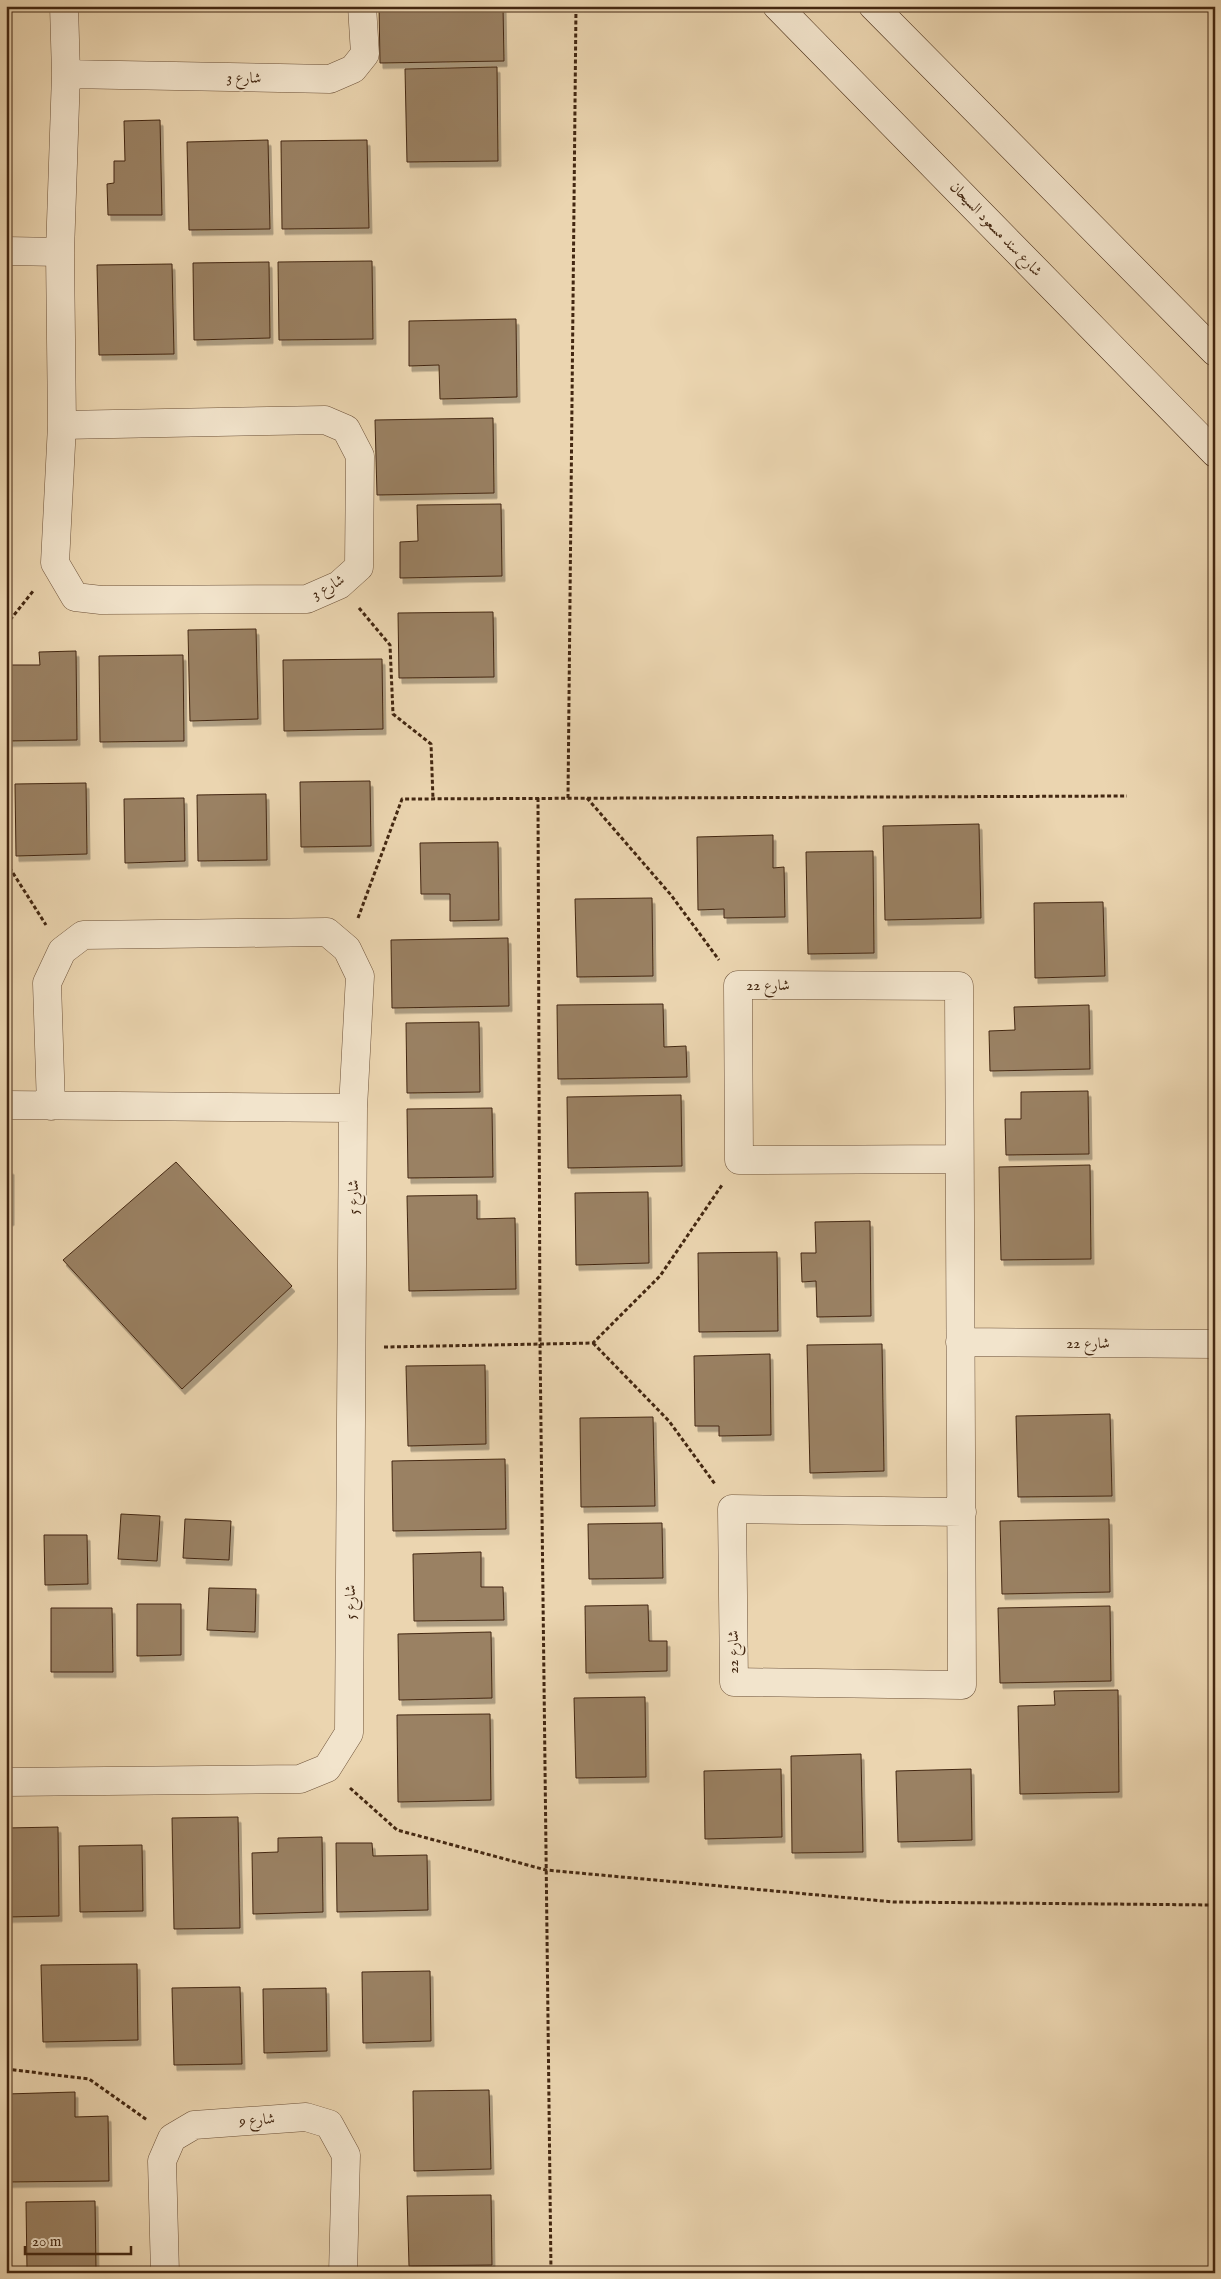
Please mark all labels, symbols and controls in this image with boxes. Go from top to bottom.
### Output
street label: شارع 3 [226,68,262,91]
street label: شارع سند مسعود السيحان [944,177,1046,283]
street label: شارع 3 [308,570,349,606]
street label: شارع 22 [746,976,790,998]
street label: شارع 5 [344,1180,366,1214]
street label: شارع 22 [1066,1334,1110,1356]
street label: شارع 5 [341,1585,363,1619]
street label: شارع 22 [724,1630,746,1674]
street label: شارع 9 [237,2109,276,2134]
scale bar [25,2224,131,2256]
text: 20 m [32,2232,62,2251]

